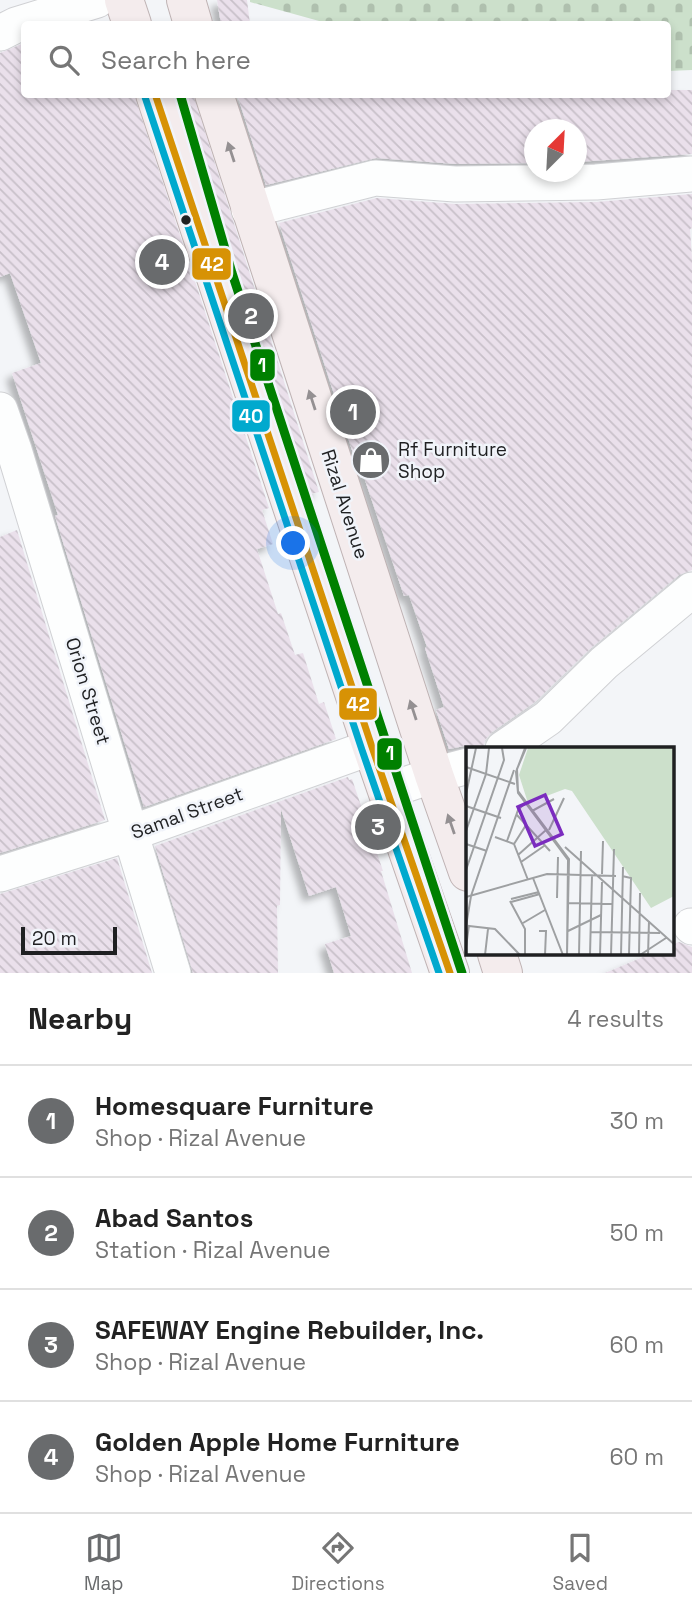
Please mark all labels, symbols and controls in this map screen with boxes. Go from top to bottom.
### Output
search box [21,21,671,98]
icon: search [45,41,83,79]
text: Search here [101,43,251,77]
north arrow [524,119,587,182]
one-way arrow [225,142,236,163]
unlabelled marker [179,213,193,227]
pin: 4 [139,236,185,288]
line badge: 42 [191,247,232,281]
text: 42 [200,252,224,277]
pin: 2 [228,290,274,342]
line badge: 1 [249,348,276,382]
text: 1 [258,353,266,378]
pin: 1 [330,386,376,438]
one-way arrow [306,390,316,411]
line badge: 40 [231,399,271,433]
text: 40 [239,404,263,429]
place label: Rf Furniture Shop [398,437,507,484]
shop icon: Rf Furniture Shop [350,439,392,481]
street label: Rizal Avenue [316,446,374,562]
your location [276,526,310,560]
street label: Orion Street [60,634,116,748]
line badge: 42 [338,687,378,721]
text: 42 [346,692,370,717]
one-way arrow [407,699,417,720]
line badge: 1 [376,737,403,771]
text: 1 [386,741,394,766]
inset map [466,747,674,956]
street label: Samal Street [128,781,246,845]
pin: 3 [355,801,401,853]
one-way arrow [445,813,456,834]
scale bar [21,924,117,956]
text: 20 m [32,926,77,951]
text: Nearby [28,999,132,1038]
text: 4 results [567,1004,664,1034]
text: Homesquare Furniture [95,1089,374,1123]
text: 1 [46,1106,56,1136]
text: 30 m [610,1106,664,1136]
text: Shop · Rizal Avenue [95,1123,306,1153]
text: Abad Santos [95,1201,253,1235]
text: 2 [44,1218,58,1248]
text: 50 m [610,1218,664,1248]
text: Station · Rizal Avenue [95,1235,331,1265]
text: SAFEWAY Engine Rebuilder, Inc. [95,1313,484,1347]
text: 3 [44,1330,58,1360]
text: 60 m [609,1330,664,1360]
text: Shop · Rizal Avenue [95,1347,306,1377]
text: Golden Apple Home Furniture [95,1425,460,1459]
text: 4 [44,1442,58,1472]
text: 60 m [609,1442,664,1472]
text: Shop · Rizal Avenue [95,1459,306,1489]
tab: Map [84,1529,124,1596]
tab: Directions [292,1529,385,1596]
tab: Saved [553,1529,608,1596]

